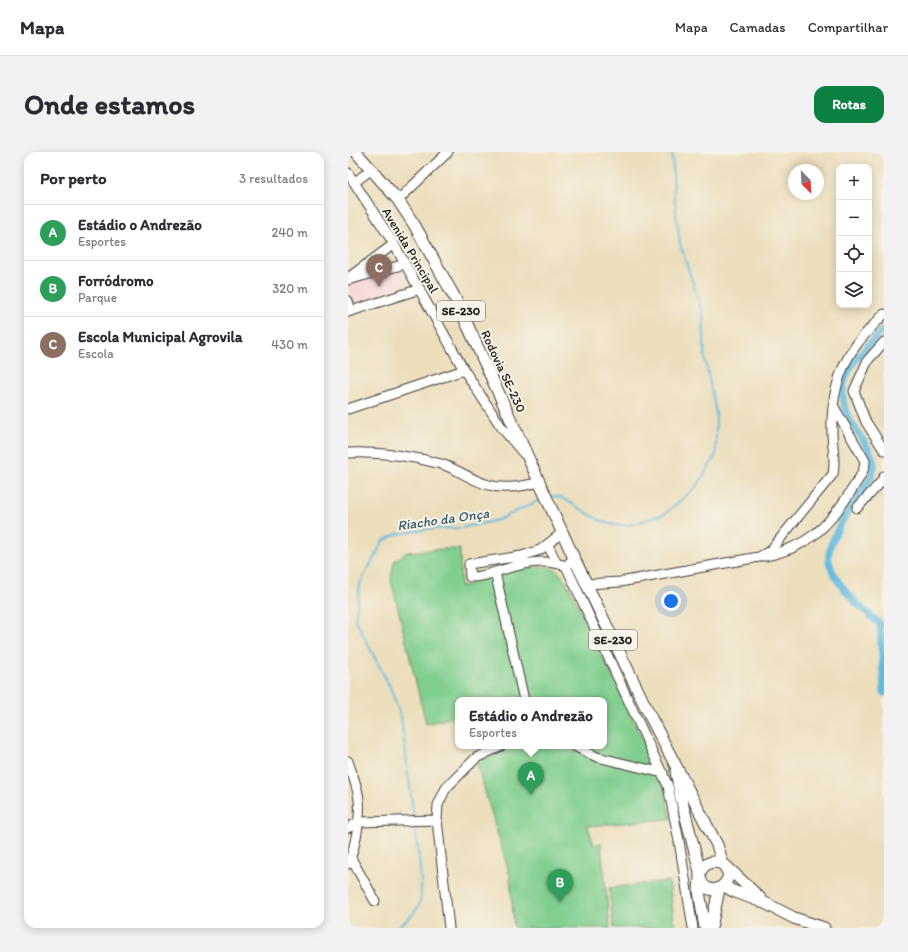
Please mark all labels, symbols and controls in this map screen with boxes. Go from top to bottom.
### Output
text: Mapa [20,16,64,39]
text: Mapa [675,19,708,36]
text: Camadas [730,19,786,36]
text: Compartilhar [808,19,888,36]
button: Rotas [814,86,884,123]
text: Onde estamos [24,87,195,121]
north arrow [788,164,824,200]
map controls [836,164,872,308]
button: + [836,164,872,200]
text: Por perto [40,168,107,188]
text: 3 resultados [239,171,308,186]
button: − [836,200,872,236]
street label: Avenida Principal [379,205,442,296]
text: Estádio o Andrezão [78,216,202,234]
text: A [49,225,57,240]
text: 240 m [271,225,308,240]
text: Esportes [78,234,126,249]
button: locate [836,236,872,272]
pin: C [366,254,392,287]
text: Forródromo [78,272,154,290]
button: layers [836,272,872,308]
text: B [49,281,57,296]
text: 320 m [272,281,308,296]
text: Parque [78,290,117,305]
road number: SE-230 [437,301,485,321]
text: Escola Municipal Agrovila [78,328,243,346]
street label: Rodovia SE-230 [478,328,529,415]
text: C [49,337,57,352]
text: 430 m [271,337,308,352]
text: Escola [78,346,114,361]
water label: Riacho da Onça [396,504,491,534]
your location [661,591,681,611]
road number: SE-230 [589,630,637,650]
popup [455,697,607,749]
text: Estádio o Andrezão [469,707,593,725]
text: Esportes [469,725,517,740]
pin: A [518,762,544,795]
pin: B [547,869,573,902]

